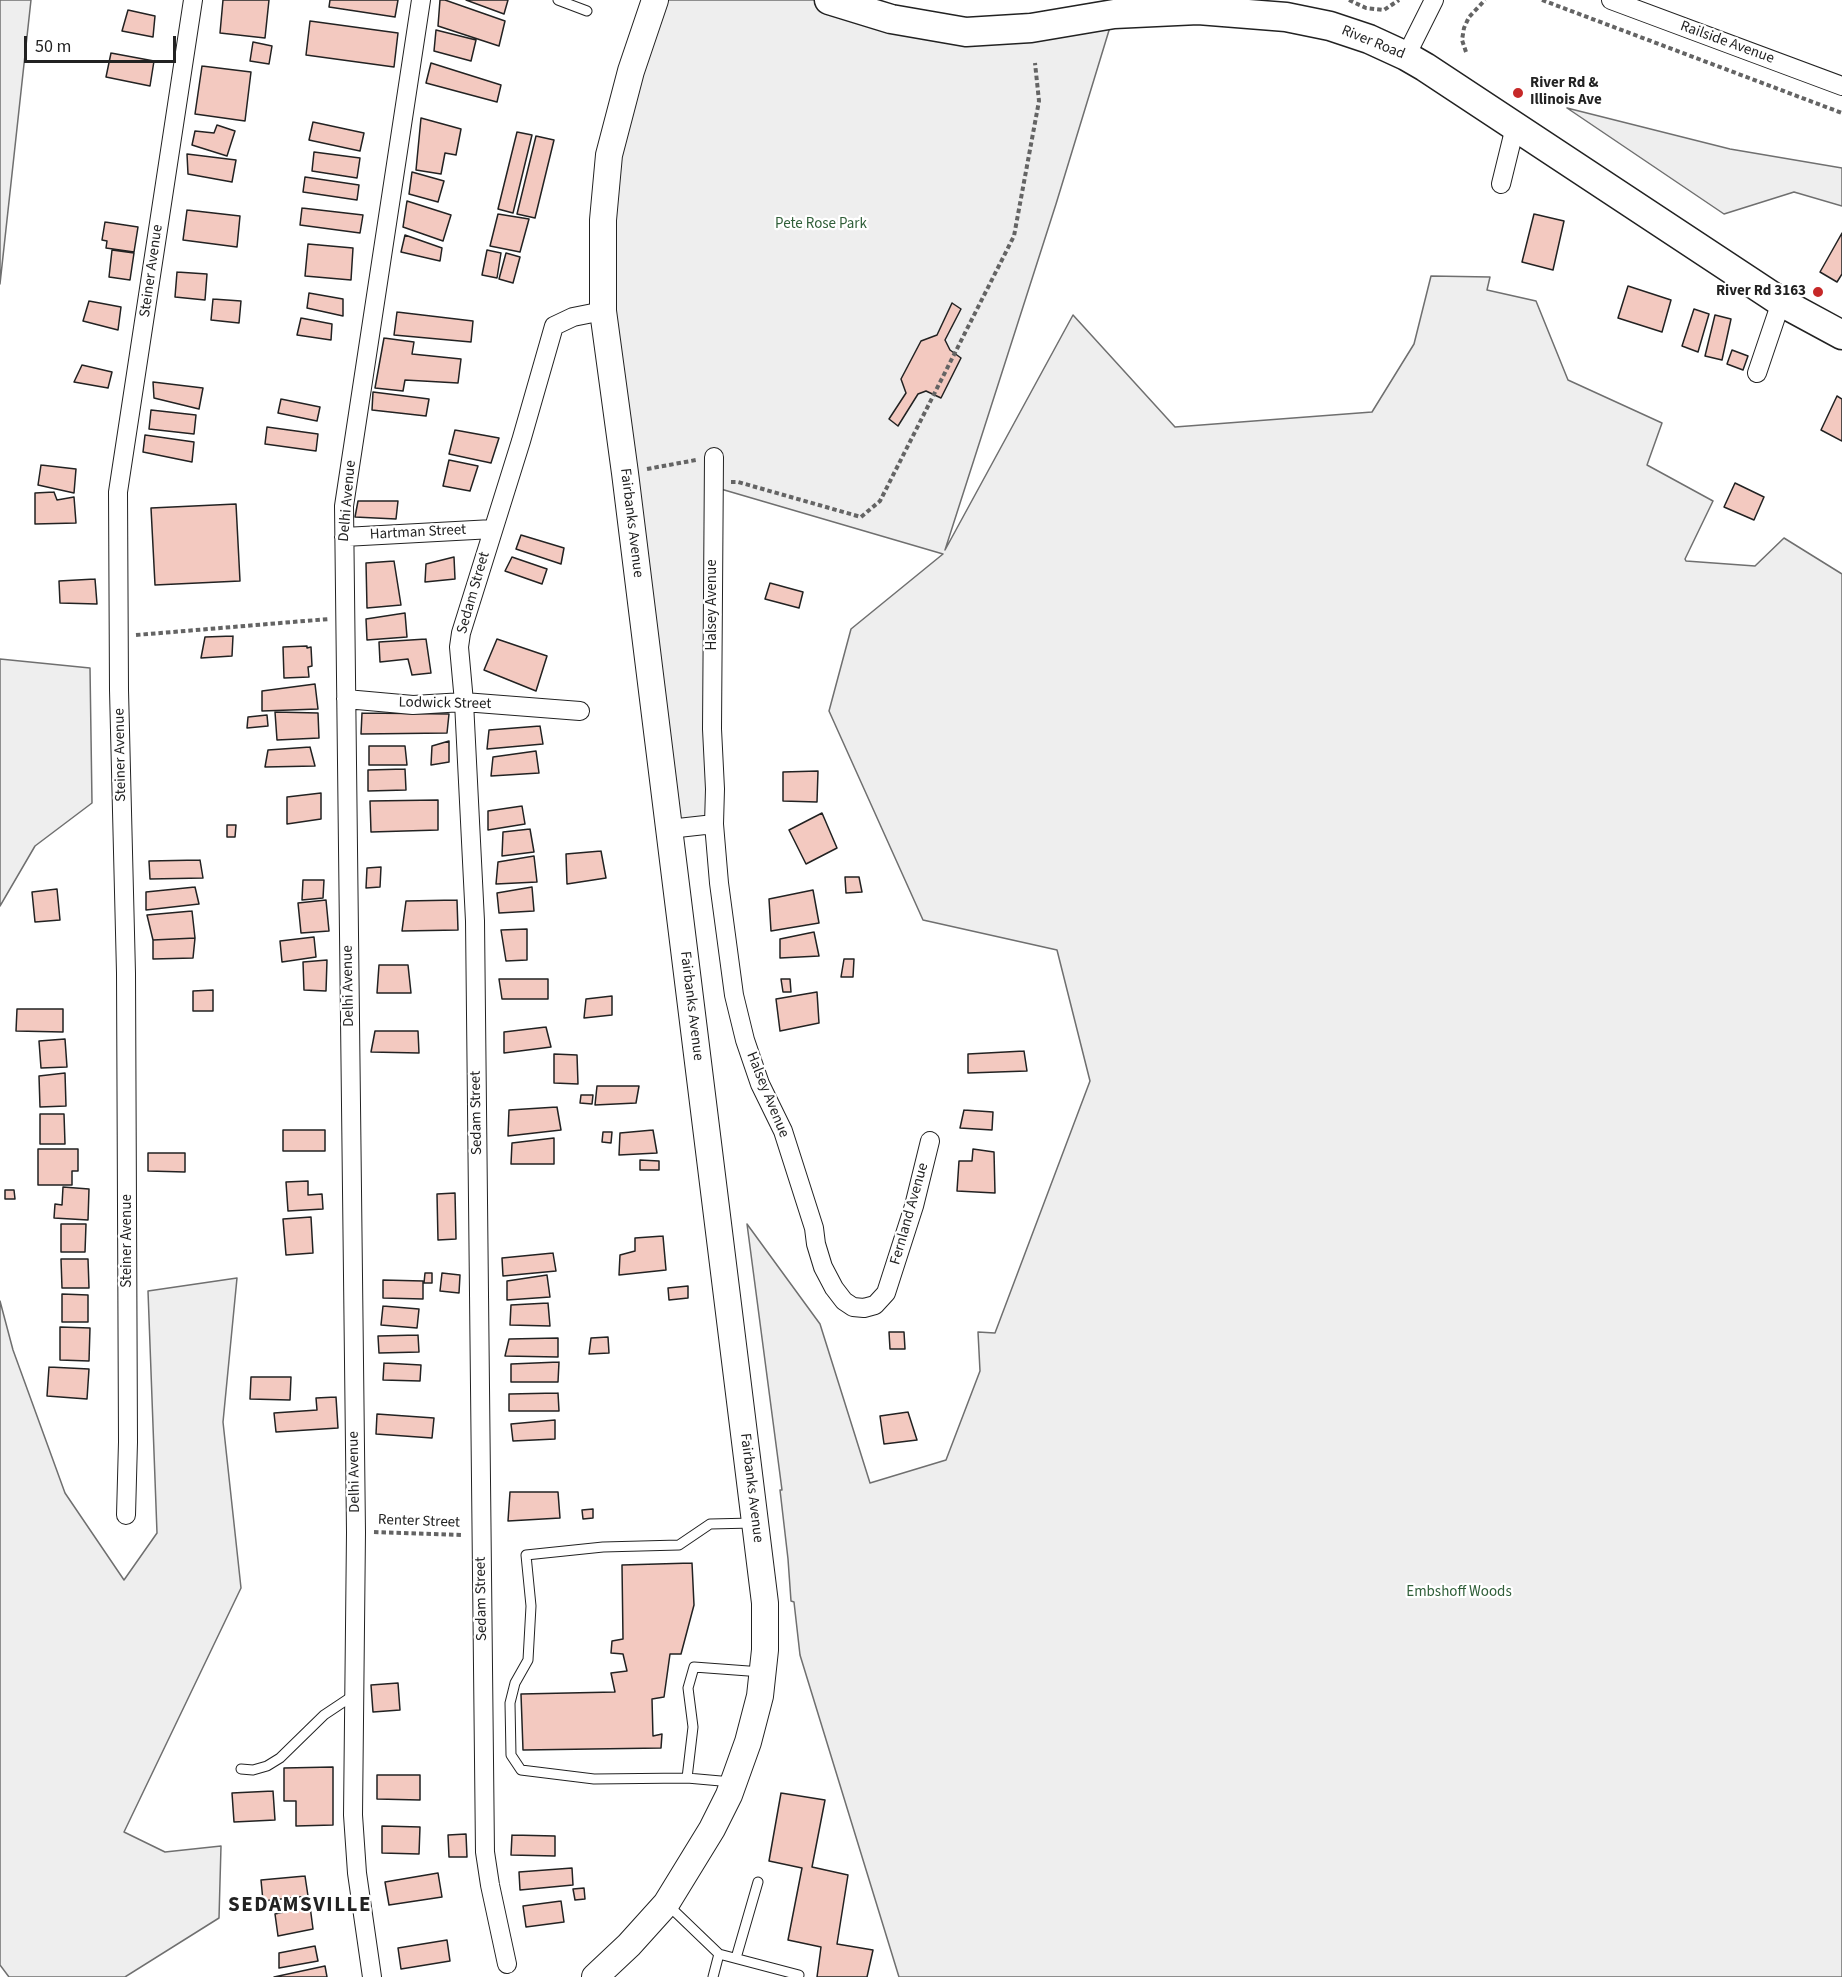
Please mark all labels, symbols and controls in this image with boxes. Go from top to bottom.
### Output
street label: Railside Avenue [1678,18,1776,68]
street label: River Road [1339,22,1407,64]
scale bar [27,24,178,62]
text: 50 m [35,34,71,59]
place label: River Rd & Illinois Ave [1530,75,1602,110]
marker: River Rd & Illinois Ave [1511,86,1525,100]
park label: Pete Rose Park [775,216,867,234]
street label: Steiner Avenue [137,223,167,319]
place label: River Rd 3163 [1716,283,1806,301]
marker: River Rd 3163 [1811,285,1825,299]
street label: Delhi Avenue [335,460,361,542]
street label: Fairbanks Avenue [615,467,647,579]
street label: Hartman Street [369,521,467,545]
street label: Sedam Street [454,550,494,636]
street label: Halsey Avenue [704,559,722,651]
street label: Lodwick Street [398,694,492,714]
street label: Steiner Avenue [111,708,131,802]
street label: Delhi Avenue [339,945,359,1027]
street label: Fairbanks Avenue [675,950,707,1062]
street label: Halsey Avenue [742,1049,792,1141]
street label: Sedam Street [467,1071,487,1155]
street label: Fernland Avenue [887,1161,933,1267]
street label: Steiner Avenue [119,1194,137,1288]
street label: Delhi Avenue [345,1431,365,1513]
street label: Fairbanks Avenue [735,1432,767,1544]
street label: Renter Street [378,1512,460,1532]
street label: Sedam Street [472,1557,492,1641]
park label: Embshoff Woods [1406,1584,1512,1602]
district label: SEDAMSVILLE [228,1893,372,1919]

